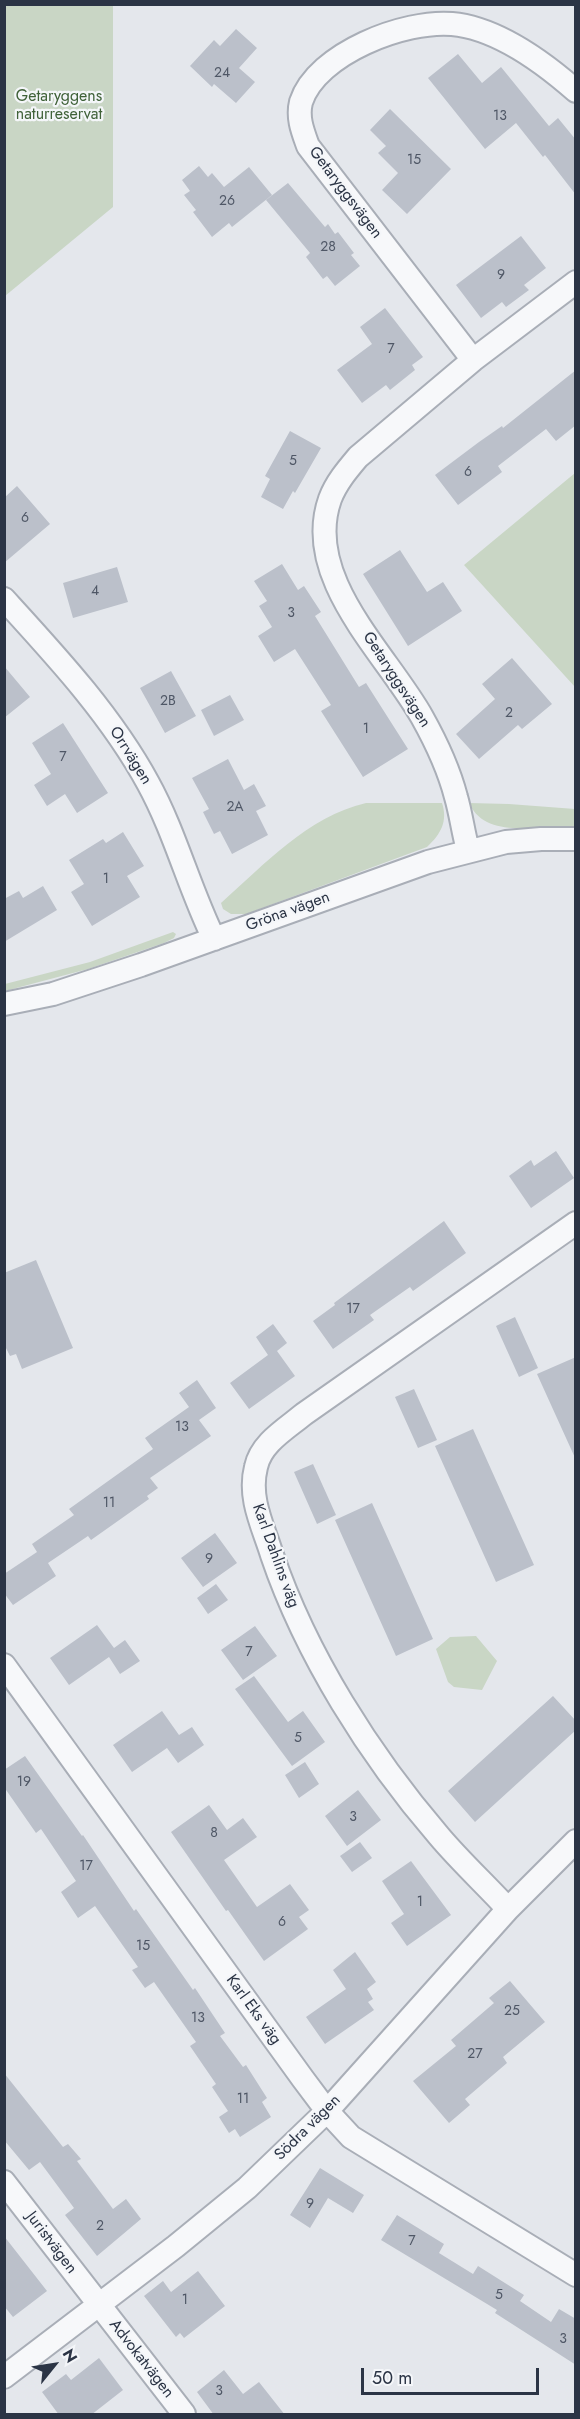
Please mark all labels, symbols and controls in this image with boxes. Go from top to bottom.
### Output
house number: 24 [214,66,230,82]
park label: Getaryggens naturreservat [16,87,102,125]
house number: 13 [493,109,507,125]
street label: Getaryggsvägen [304,143,386,243]
house number: 15 [407,153,421,169]
house number: 26 [219,194,235,210]
house number: 28 [320,240,336,256]
house number: 9 [497,268,505,284]
house number: 7 [387,342,395,358]
house number: 5 [289,454,297,470]
house number: 6 [464,465,472,481]
house number: 6 [21,511,29,527]
house number: 4 [91,584,99,600]
house number: 3 [287,606,295,622]
street label: Getaryggsvägen [358,629,434,731]
house number: 2B [160,694,176,710]
house number: 2 [505,706,513,722]
house number: 1 [363,722,369,738]
street label: Orrvägen [105,723,155,789]
house number: 7 [59,750,67,766]
house number: 2A [226,800,244,816]
house number: 1 [103,872,109,888]
street label: Gröna vägen [243,888,333,936]
house number: 17 [346,1302,360,1318]
house number: 13 [175,1420,189,1436]
house number: 11 [103,1496,115,1512]
street label: Karl Dahlins väg [247,1501,303,1611]
house number: 9 [205,1552,213,1568]
house number: 7 [245,1645,253,1661]
house number: 5 [294,1731,302,1747]
house number: 19 [17,1775,31,1791]
house number: 3 [349,1810,357,1826]
house number: 8 [210,1826,218,1842]
house number: 17 [79,1859,93,1875]
house number: 1 [417,1895,423,1911]
house number: 6 [278,1915,286,1931]
house number: 15 [136,1939,150,1955]
street label: Karl Eks väg [221,1971,285,2049]
house number: 25 [504,2004,520,2020]
house number: 13 [191,2011,205,2027]
house number: 27 [467,2047,483,2063]
street label: Södra vägen [271,2091,345,2165]
house number: 11 [237,2092,249,2108]
house number: 9 [306,2197,314,2213]
street label: Juristvägen [21,2208,81,2278]
house number: 2 [96,2219,104,2235]
house number: 7 [408,2234,416,2250]
house number: 5 [495,2288,503,2304]
house number: 1 [182,2293,188,2309]
street label: Advokatvägen [104,2316,178,2402]
house number: 3 [559,2332,567,2348]
north arrow [24,2335,84,2395]
text: N [57,2344,83,2367]
scale bar [364,2356,542,2394]
text: 50 m [372,2365,412,2391]
house number: 3 [215,2384,223,2400]

